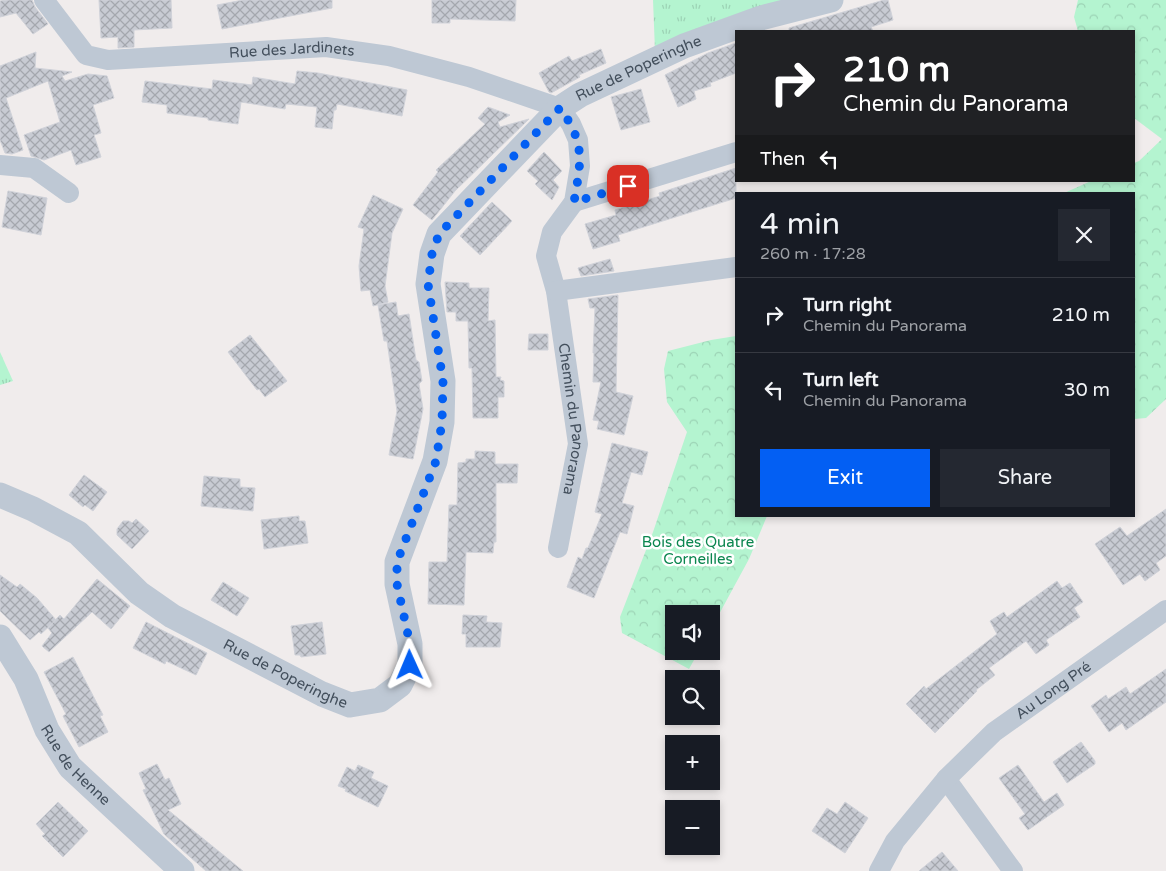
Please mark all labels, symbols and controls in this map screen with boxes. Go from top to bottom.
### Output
street label: Rue de Poperinghe [572,31,704,105]
street label: Rue des Jardinets [228,38,356,62]
text: 210 m [843,49,950,91]
icon: right [760,50,825,115]
text: Chemin du Panorama [843,91,1069,117]
icon: left [815,145,843,173]
text: Then [760,148,805,170]
pin [607,165,649,207]
icon: arrive [614,172,642,200]
text: 4 min [760,206,840,243]
button: close [1058,209,1110,261]
text: 260 m · 17:28 [760,244,866,264]
text: Turn right [803,294,891,316]
icon: right [760,301,788,329]
text: 210 m [1052,304,1110,326]
text: Chemin du Panorama [803,316,967,336]
street label: Chemin du Panorama [555,342,587,497]
text: Turn left [803,369,879,391]
icon: left [760,376,788,404]
text: 30 m [1064,379,1110,401]
text: Chemin du Panorama [803,391,967,411]
button: Exit [760,449,930,507]
button: Share [940,449,1110,507]
park label: Bois des Quatre Corneilles [642,533,754,568]
map controls [665,605,720,855]
button: sound [665,605,720,660]
street label: Rue de Poperinghe [220,635,350,712]
position arrow [383,638,435,690]
street label: Au Long Pré [1012,657,1094,723]
button: search [665,670,720,725]
street label: Rue de Henne [37,721,114,809]
button: + [665,735,720,790]
button: − [665,800,720,855]

